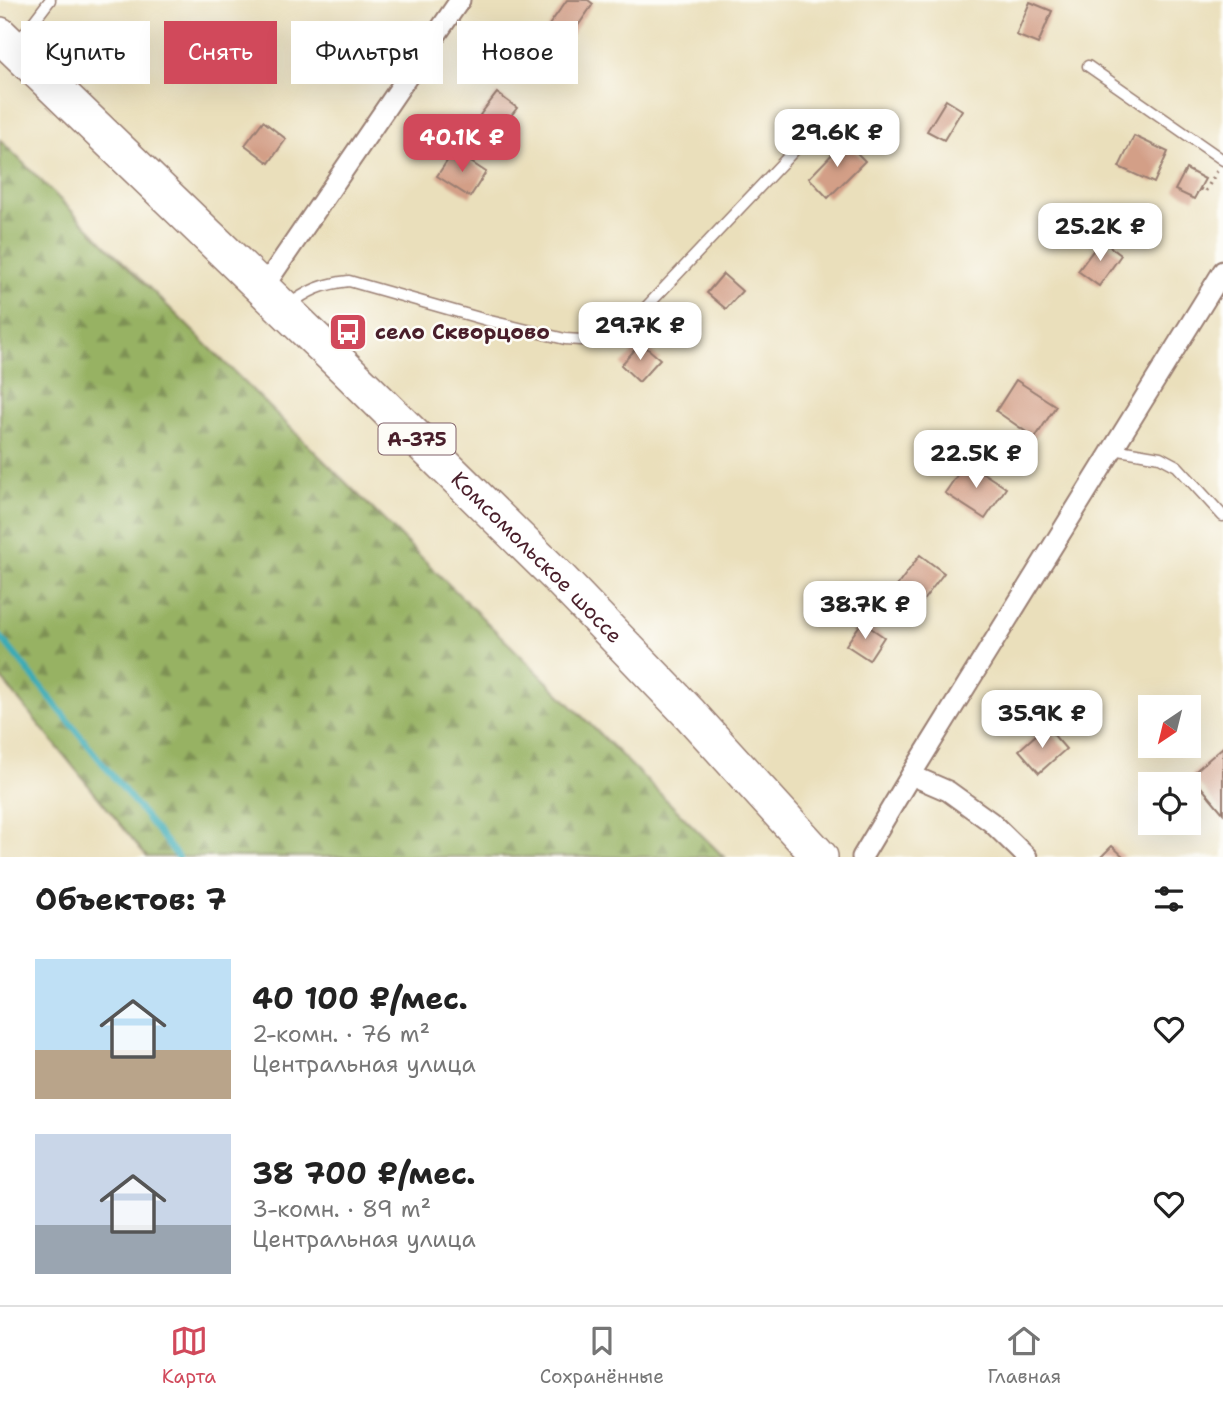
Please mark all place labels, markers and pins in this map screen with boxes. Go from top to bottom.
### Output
pin: 29.6K ₽ [772,110,902,169]
pin: 40.1K ₽ [397,114,527,174]
pin: 25.2K ₽ [1035,204,1165,263]
pin: 29.7K ₽ [575,302,705,362]
bus stop icon: село Скворцово [327,311,369,353]
place label: село Скворцово [375,318,550,346]
pin: 22.5K ₽ [911,430,1041,490]
pin: 38.7K ₽ [800,582,930,641]
pin: 35.9K ₽ [977,690,1107,750]

